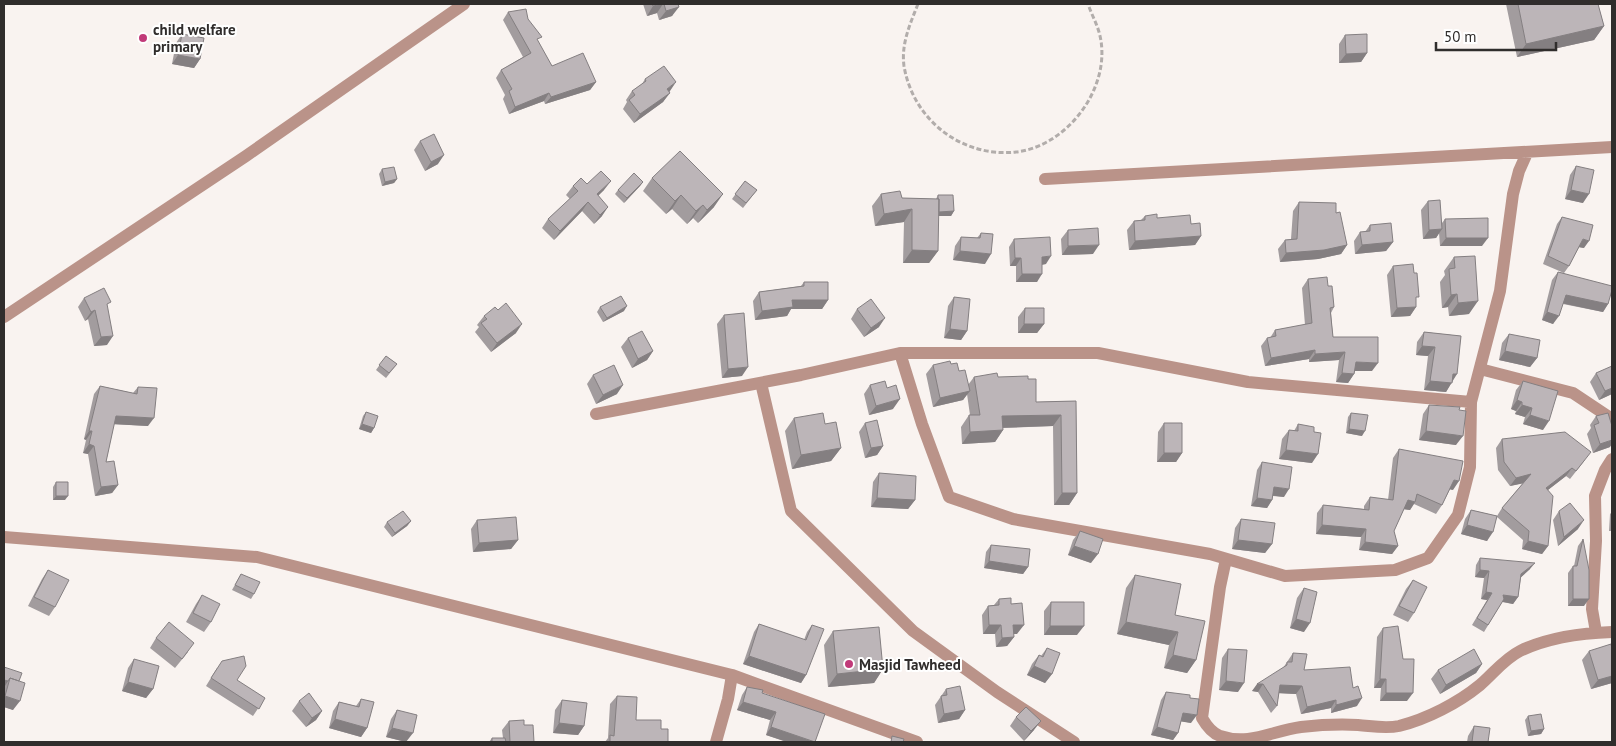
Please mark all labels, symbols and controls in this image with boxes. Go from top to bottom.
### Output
place label: child welfare primary [153,20,236,56]
scale bar [1436,20,1556,52]
text: 50 m [1444,27,1477,46]
marker: child welfare primary [137,32,149,44]
place label: Masjid Tawheed [859,655,961,674]
marker: Masjid Tawheed [843,658,855,670]

